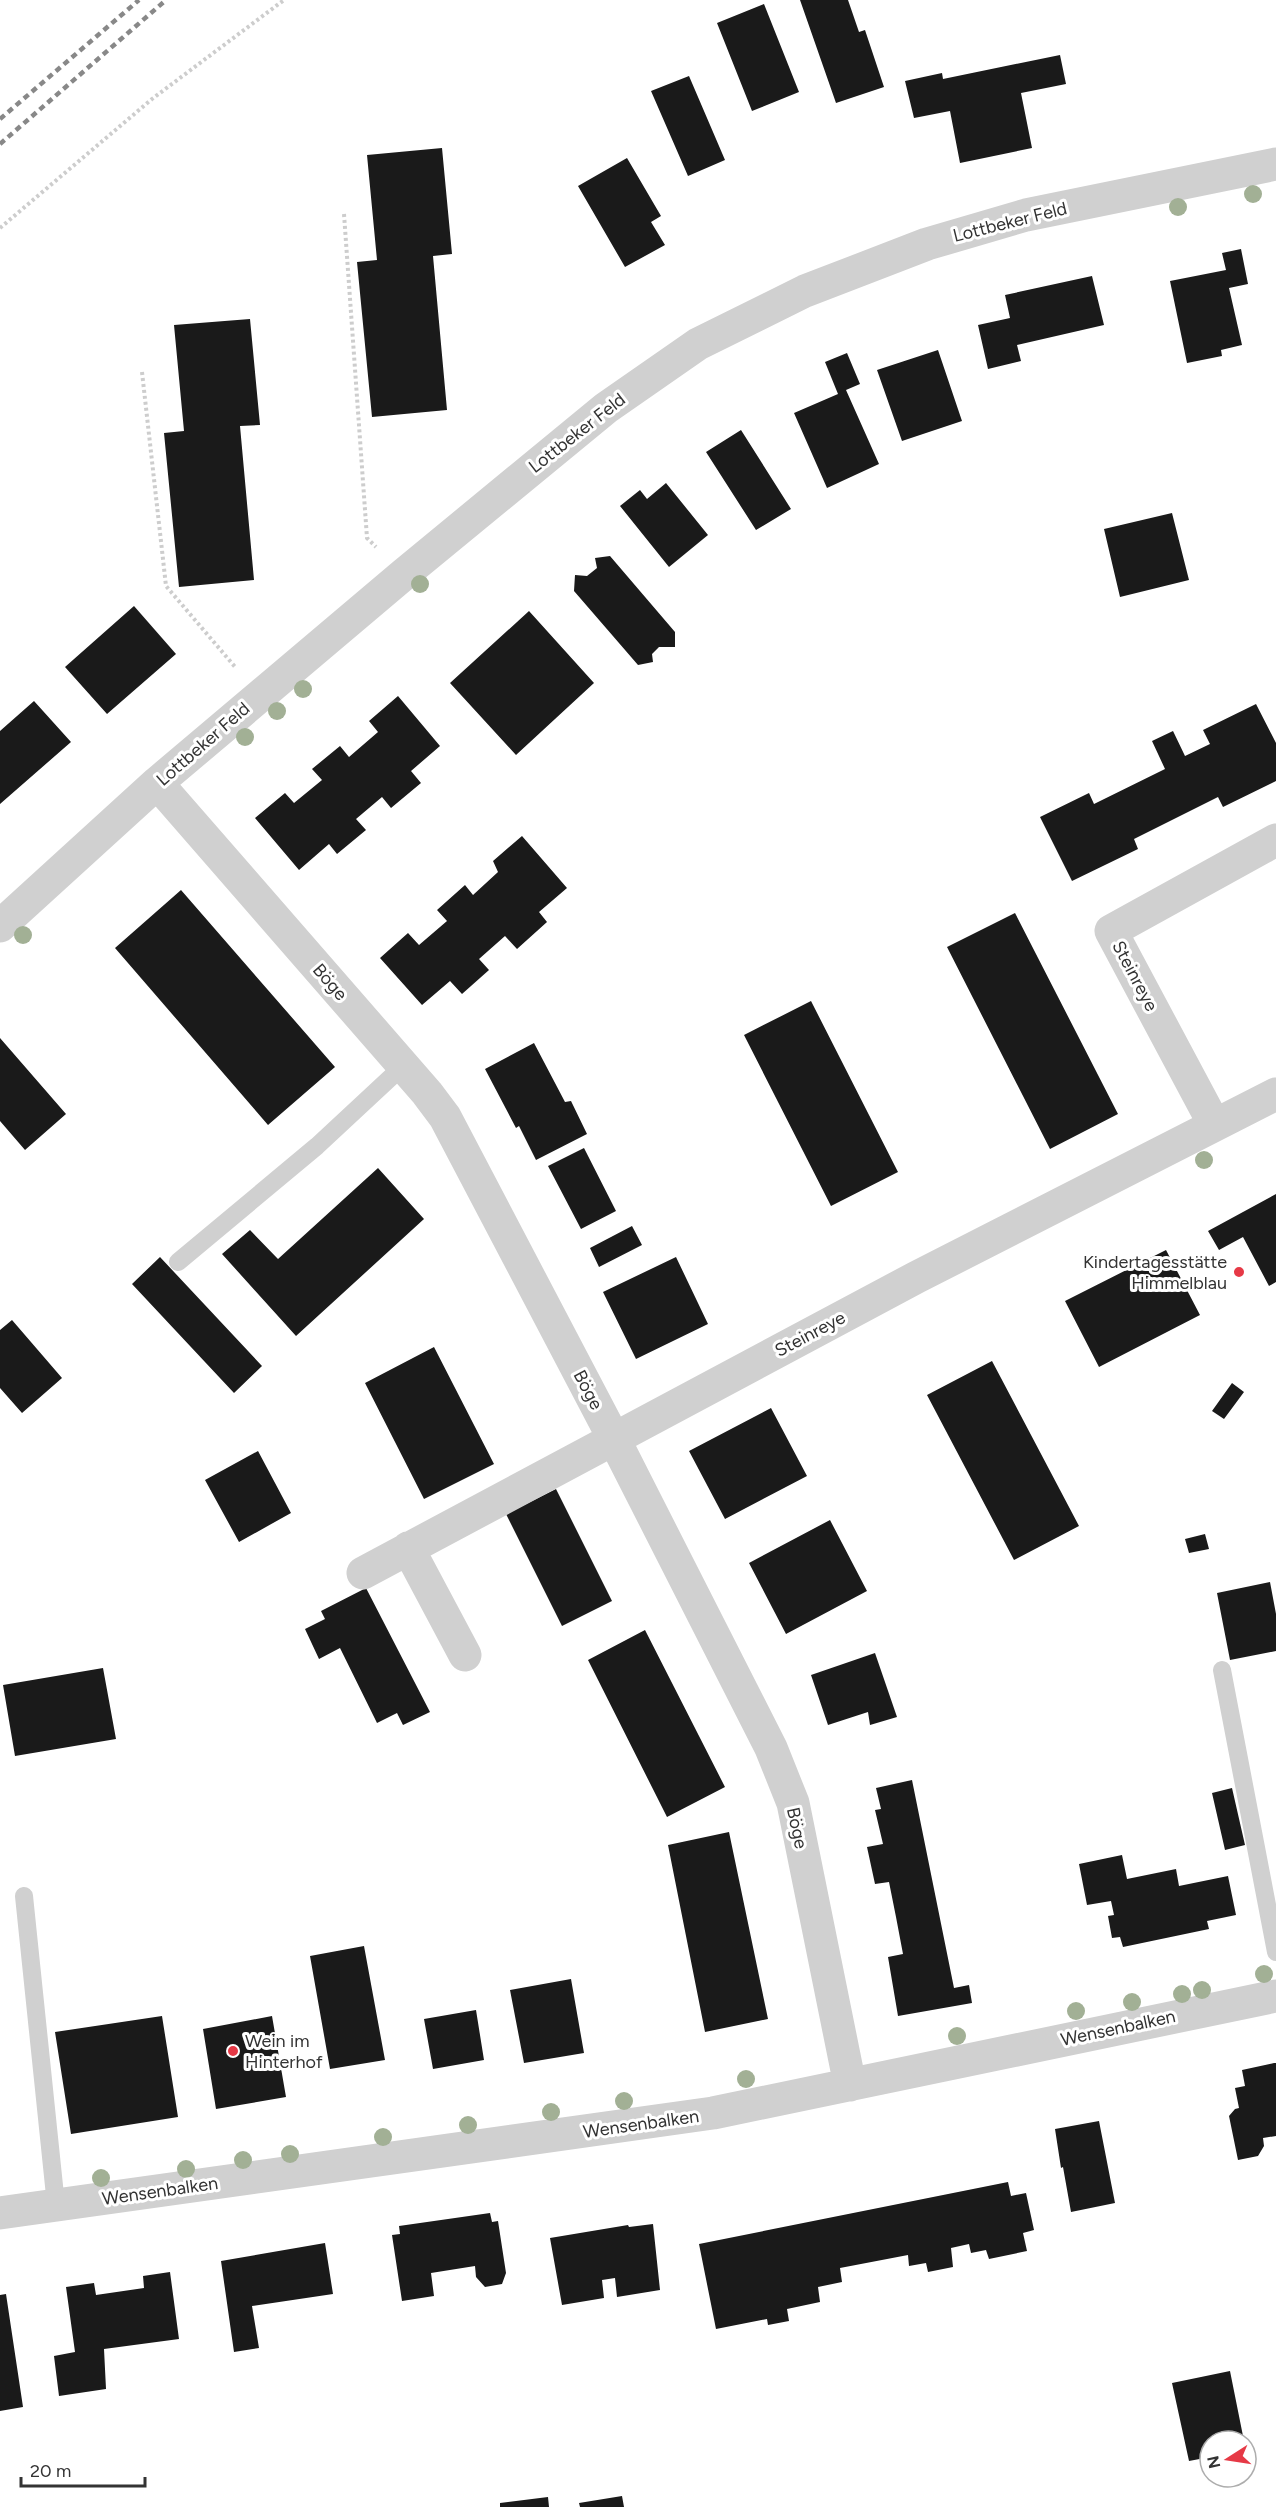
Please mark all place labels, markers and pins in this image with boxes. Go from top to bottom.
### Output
place label: Kindertagesstätte Himmelblau [1083,1251,1227,1294]
marker: Kindertagesstätte Himmelblau [1232,1265,1246,1279]
place label: Wein im Hinterhof [245,2030,323,2073]
marker: Wein im Hinterhof [226,2044,240,2058]

